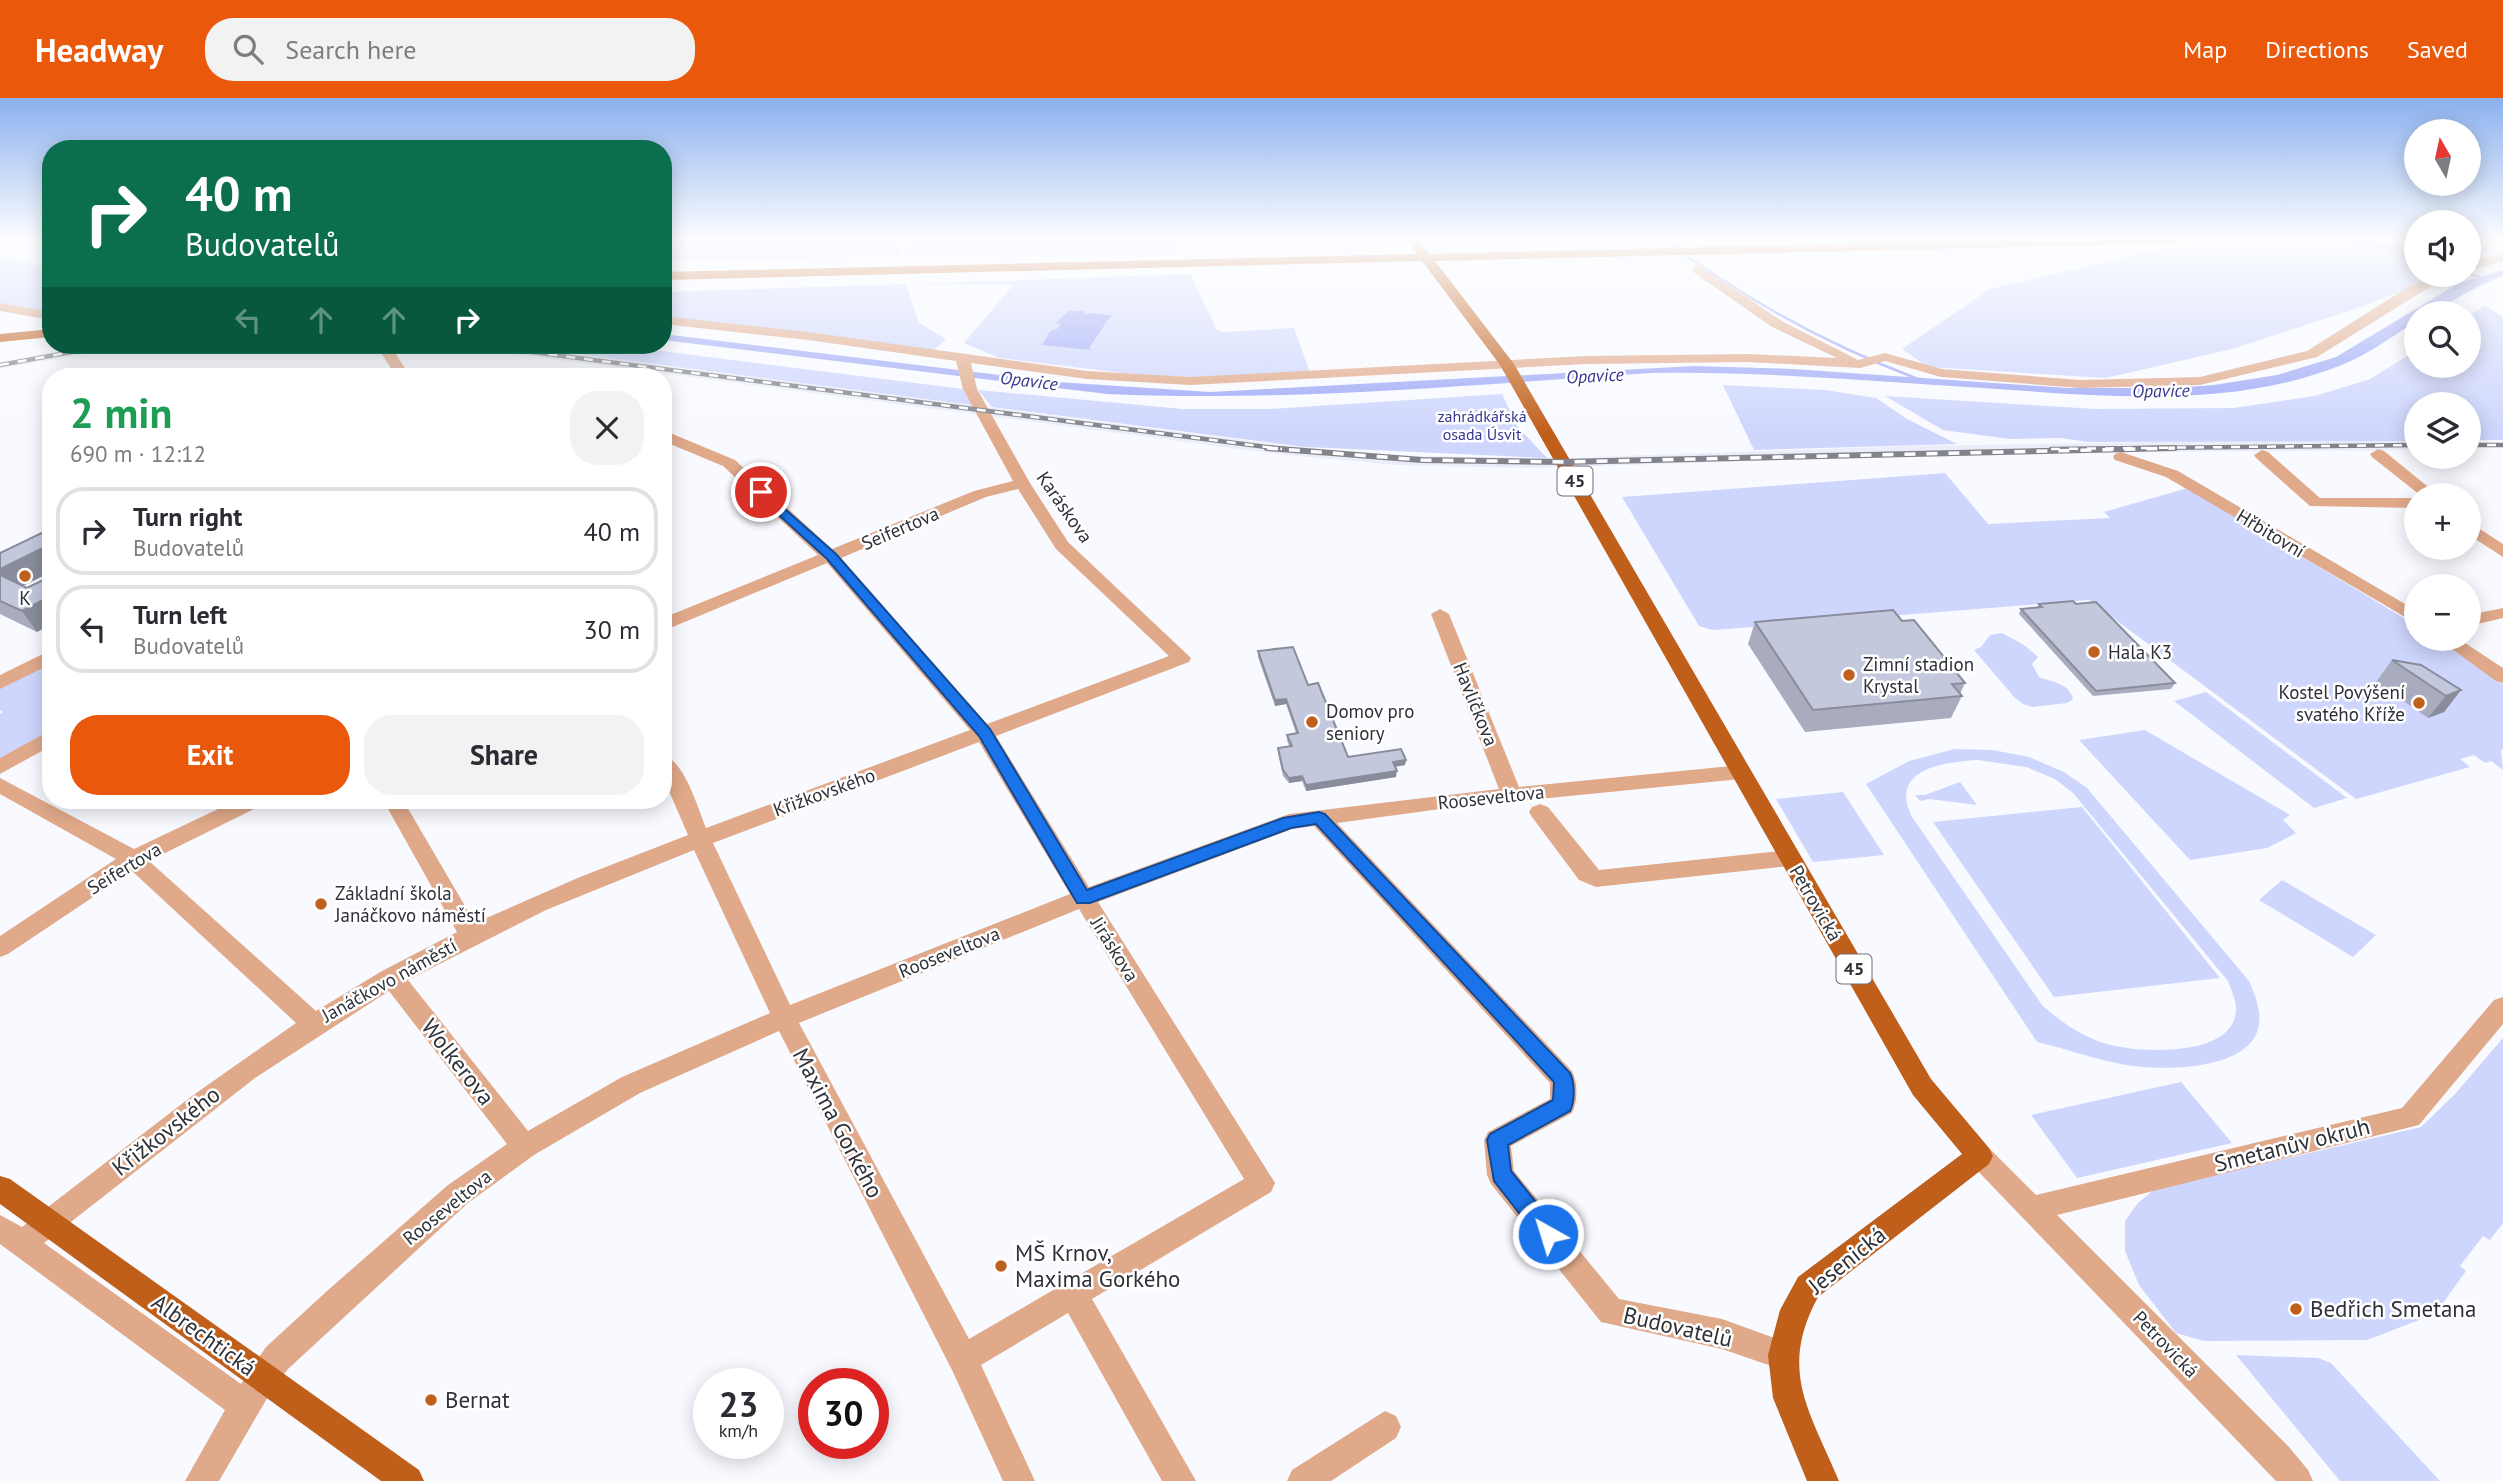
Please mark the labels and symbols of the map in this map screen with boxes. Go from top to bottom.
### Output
north arrow [2404,119,2482,196]
water label: Opavice [1566,362,1625,388]
water label: Opavice [999,366,1060,396]
water label: Opavice [2132,378,2191,403]
park label: zahrádkářská osada Úsvit [1437,406,1527,444]
pin [731,462,791,522]
road number: 45 [1558,466,1592,496]
street label: Karáskova [1032,467,1098,547]
street label: Seifertova [858,501,942,555]
street label: Hřbitovní [2232,503,2310,563]
marker: K [17,568,33,584]
place label: K [19,586,31,610]
place label: Hala K3 [2108,640,2172,664]
marker: Hala K3 [2086,644,2102,660]
place label: Zimní stadion Krystal [1863,652,1974,698]
street label: Havlíčkova [1448,659,1504,749]
marker: Zimní stadion Krystal [1841,667,1857,683]
place label: Kostel Povýšení svatého Kříže [2278,680,2405,726]
marker: Kostel Povýšení svatého Kříže [2411,695,2427,711]
place label: Domov pro seniory [1326,699,1414,745]
marker: Domov pro seniory [1304,714,1320,730]
street label: Křižkovského [770,762,878,822]
street label: Rooseveltova [1437,779,1545,815]
street label: Seifertova [83,837,165,899]
street label: Petrovická [1785,861,1847,945]
place label: Základní škola Janáčkovo náměstí [334,881,486,927]
marker: Základní škola Janáčkovo náměstí [313,896,329,912]
street label: Jiráskova [1085,911,1144,986]
street label: Rooseveltova [895,921,1003,983]
street label: Janáčkovo náměstí [316,933,461,1028]
road number: 45 [1836,954,1871,984]
street label: Wolkerova [416,1013,501,1111]
street label: Maxima Gorkého [787,1043,890,1203]
street label: Křižkovského [106,1079,226,1182]
street label: Smetanův okruh [2211,1111,2373,1178]
street label: Rooseveltova [398,1164,496,1250]
position arrow [1511,1197,1585,1271]
street label: Jesenická [1801,1220,1891,1300]
place label: MŠ Krnov, Maxima Gorkého [1015,1238,1180,1293]
marker: MŠ Krnov, Maxima Gorkého [993,1258,1009,1274]
street label: Albrechtická [147,1287,262,1382]
place label: Bedřich Smetana [2310,1294,2476,1323]
street label: Budovatelů [1621,1300,1735,1353]
marker: Bedřich Smetana [2288,1301,2304,1317]
street label: Petrovická [2128,1306,2204,1382]
speed limit sign: 30 [798,1368,889,1459]
place label: Bernat [445,1385,510,1414]
marker: Bernat [423,1392,439,1408]

